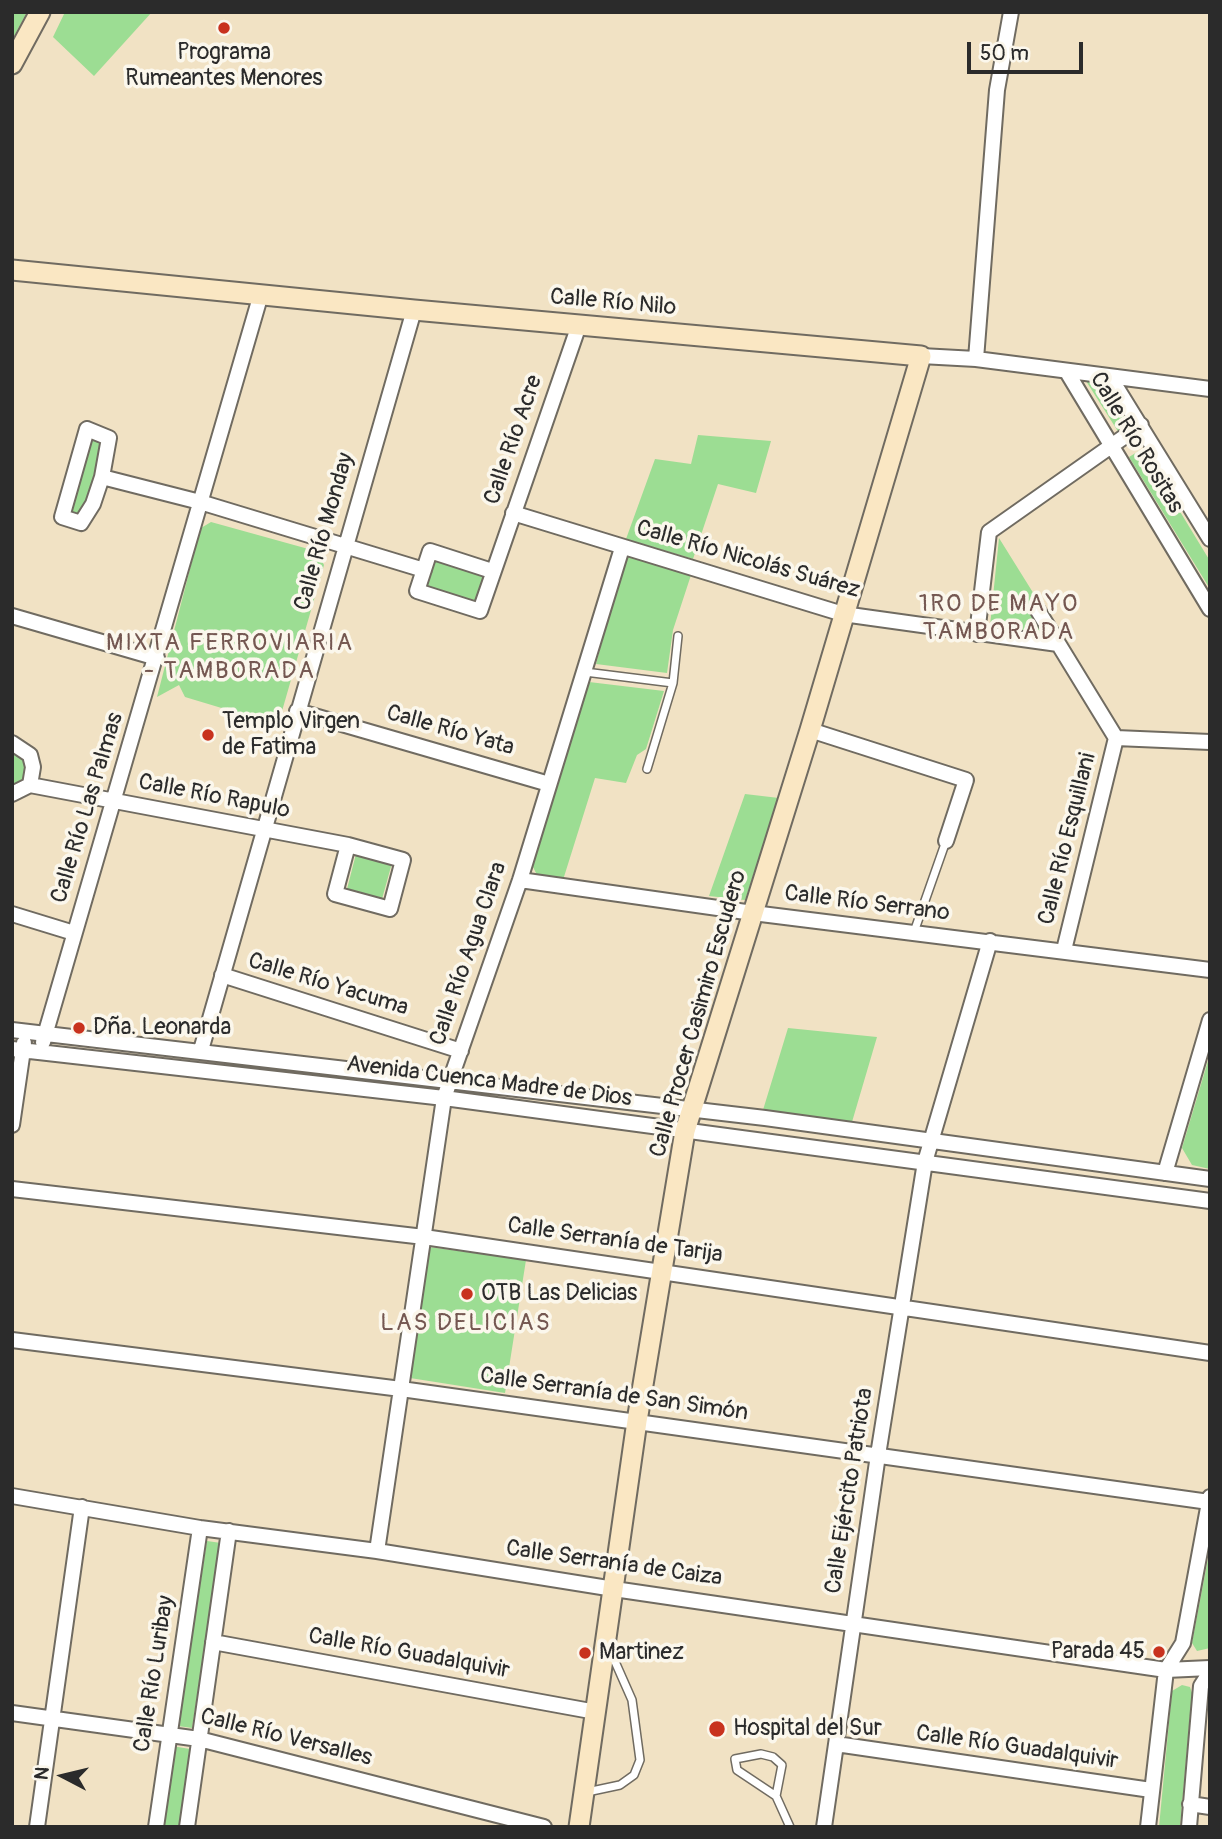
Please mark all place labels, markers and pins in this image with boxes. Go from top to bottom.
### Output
marker: Programa Rumeantes Menores [216,20,232,36]
place label: Programa Rumeantes Menores [125,39,323,93]
place label: Templo Virgen de Fatima [222,708,360,762]
marker: Templo Virgen de Fatima [200,727,216,743]
place label: Dña. Leonarda [93,1014,231,1042]
marker: Dña. Leonarda [71,1020,87,1036]
place label: OTB Las Delicias [481,1280,637,1308]
marker: OTB Las Delicias [459,1286,475,1302]
place label: Parada 45 [1051,1638,1145,1666]
place label: Martinez [599,1639,684,1667]
marker: Parada 45 [1151,1644,1167,1660]
marker: Martinez [577,1645,593,1661]
place label: Hospital del Sur [733,1715,882,1743]
marker: Hospital del Sur [707,1719,727,1739]

